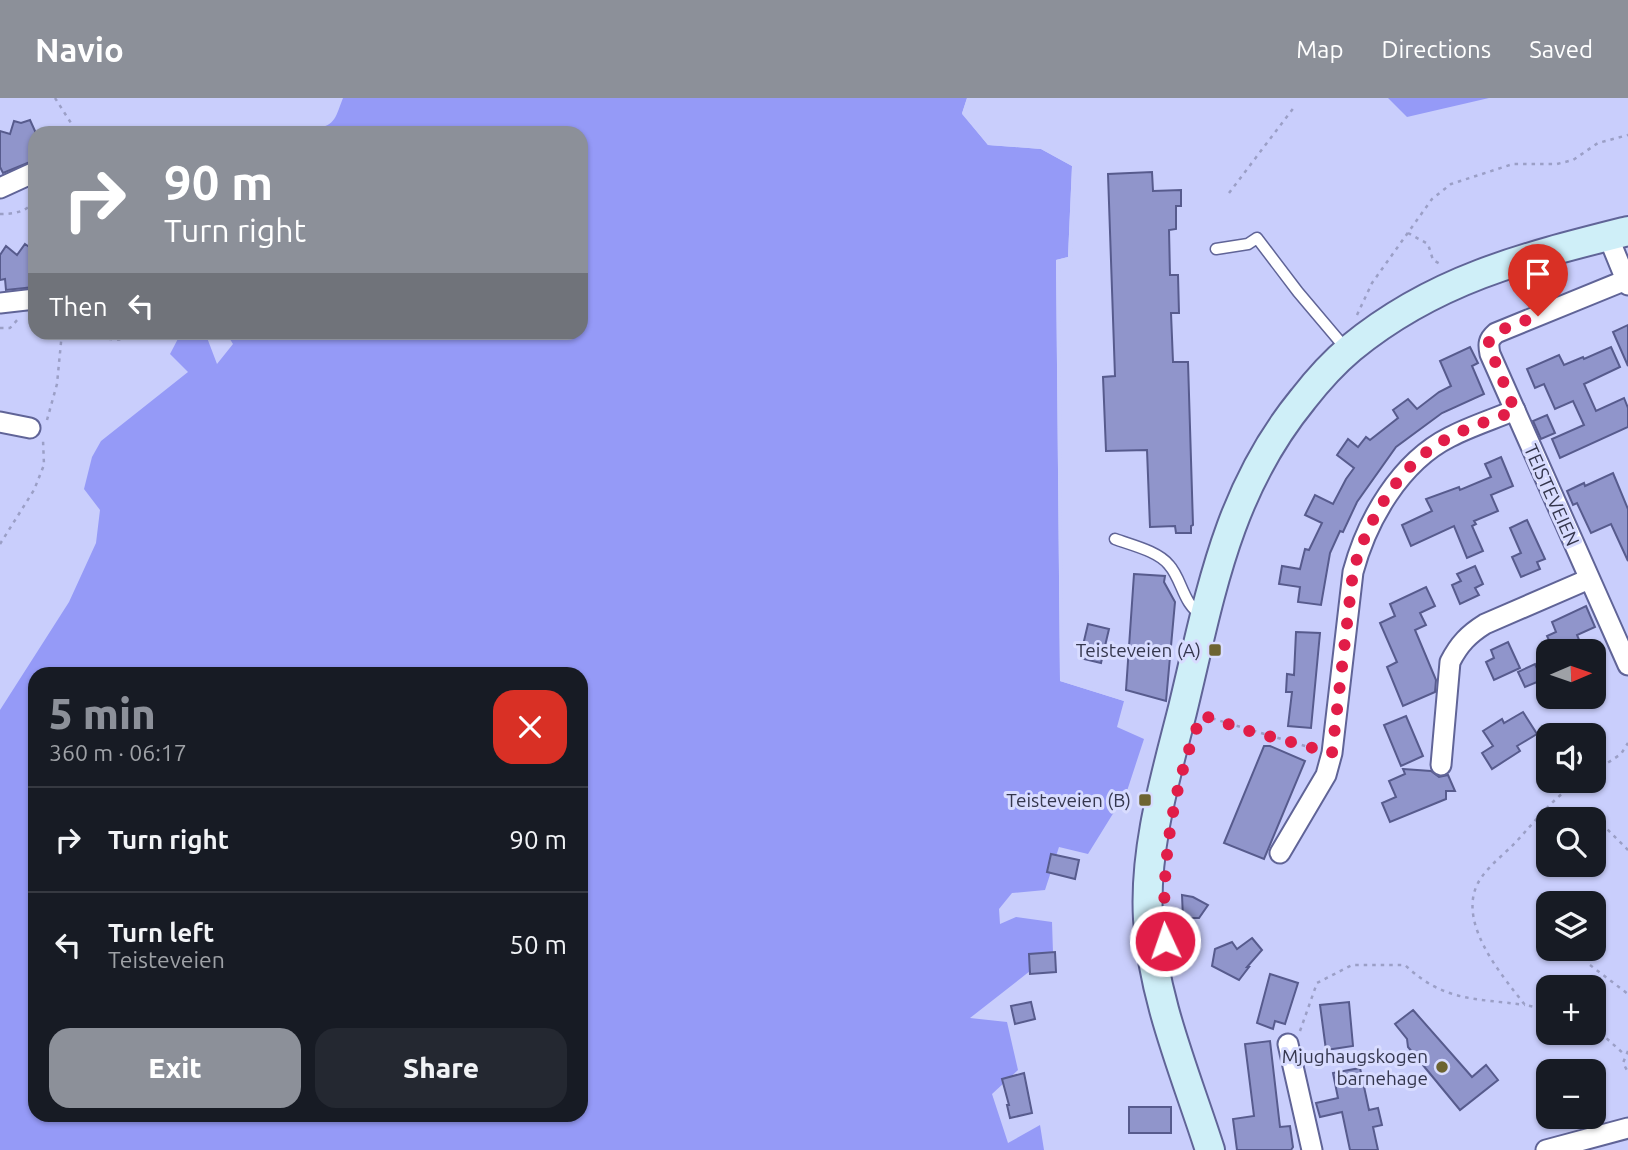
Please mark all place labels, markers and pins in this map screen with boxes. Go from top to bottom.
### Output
pin [1508,244,1568,316]
place label: Teisteveien (A) [1076,639,1201,661]
marker: Teisteveien (A) [1207,642,1223,658]
place label: Teisteveien (B) [1006,789,1131,811]
marker: Teisteveien (B) [1137,792,1153,808]
place label: Mjughaugskogen barnehage [1282,1045,1428,1089]
marker: Mjughaugskogen barnehage [1434,1059,1450,1075]

